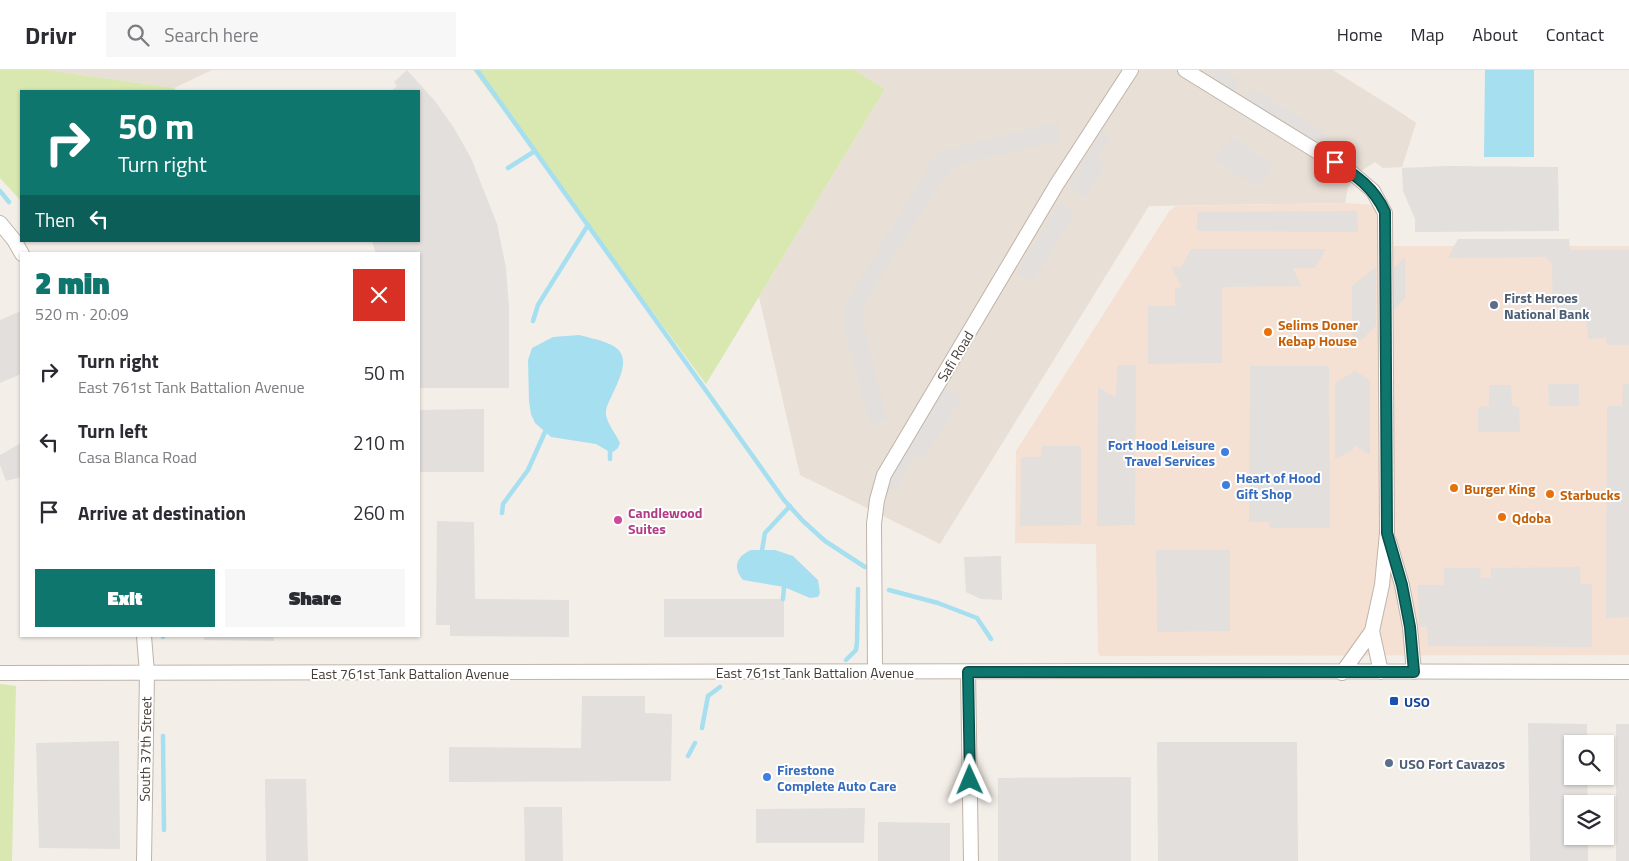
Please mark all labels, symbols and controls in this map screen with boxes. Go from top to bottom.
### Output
search box [106,12,456,57]
text: Drivr [25,17,76,53]
text: Search here [164,20,259,49]
icon: search [124,21,152,49]
text: Home [1337,21,1383,48]
text: Map [1411,21,1444,48]
text: About [1472,21,1518,48]
text: Contact [1546,21,1604,48]
text: 50 m [118,99,194,153]
icon: right [35,110,100,175]
pin [1314,141,1356,183]
text: Turn right [118,147,207,181]
icon: arrive [1321,148,1349,176]
text: Then [35,205,75,234]
icon: left [85,205,113,233]
text: 2 min [35,260,110,306]
button: close [353,269,405,321]
place label: First Heroes National Bank [1504,287,1590,324]
marker: First Heroes National Bank [1488,299,1500,311]
text: 520 m · 20:09 [35,302,129,326]
place label: Selims Doner Kebap House [1278,314,1358,351]
marker: Selims Doner Kebap House [1262,326,1274,338]
street label: Safi Road [932,327,978,385]
text: Turn right [78,346,159,375]
icon: right [35,358,63,386]
text: 50 m [364,358,405,387]
text: East 761st Tank Battalion Avenue [78,375,305,399]
text: Turn left [78,416,148,445]
icon: left [35,428,63,456]
text: 210 m [353,428,405,457]
place label: Fort Hood Leisure Travel Services [1108,434,1215,471]
text: Casa Blanca Road [78,445,197,469]
marker: Fort Hood Leisure Travel Services [1219,446,1231,458]
place label: Heart of Hood Gift Shop [1236,467,1321,504]
place label: Burger King [1464,478,1536,499]
marker: Heart of Hood Gift Shop [1220,479,1232,491]
marker: Burger King [1448,482,1460,494]
place label: Starbucks [1560,484,1621,505]
marker: Starbucks [1544,488,1556,500]
icon: arrive [35,498,63,526]
text: Arrive at destination [78,498,246,527]
text: 260 m [353,498,405,527]
place label: Candlewood Suites [628,502,703,539]
place label: Qdoba [1512,507,1551,528]
marker: Qdoba [1496,511,1508,523]
marker: Candlewood Suites [612,514,624,526]
button: Exit [35,569,215,627]
button: Share [225,569,405,627]
street label: East 761st Tank Battalion Avenue [716,662,914,683]
street label: East 761st Tank Battalion Avenue [311,663,509,684]
place label: USO [1404,691,1430,712]
marker: USO [1388,695,1400,707]
street label: South 37th Street [134,696,156,802]
map controls [1564,735,1614,845]
button: search [1564,735,1614,785]
position arrow [943,753,995,805]
place label: USO Fort Cavazos [1399,753,1506,774]
marker: USO Fort Cavazos [1383,757,1395,769]
place label: Firestone Complete Auto Care [777,759,896,796]
marker: Firestone Complete Auto Care [761,771,773,783]
button: layers [1564,795,1614,845]

